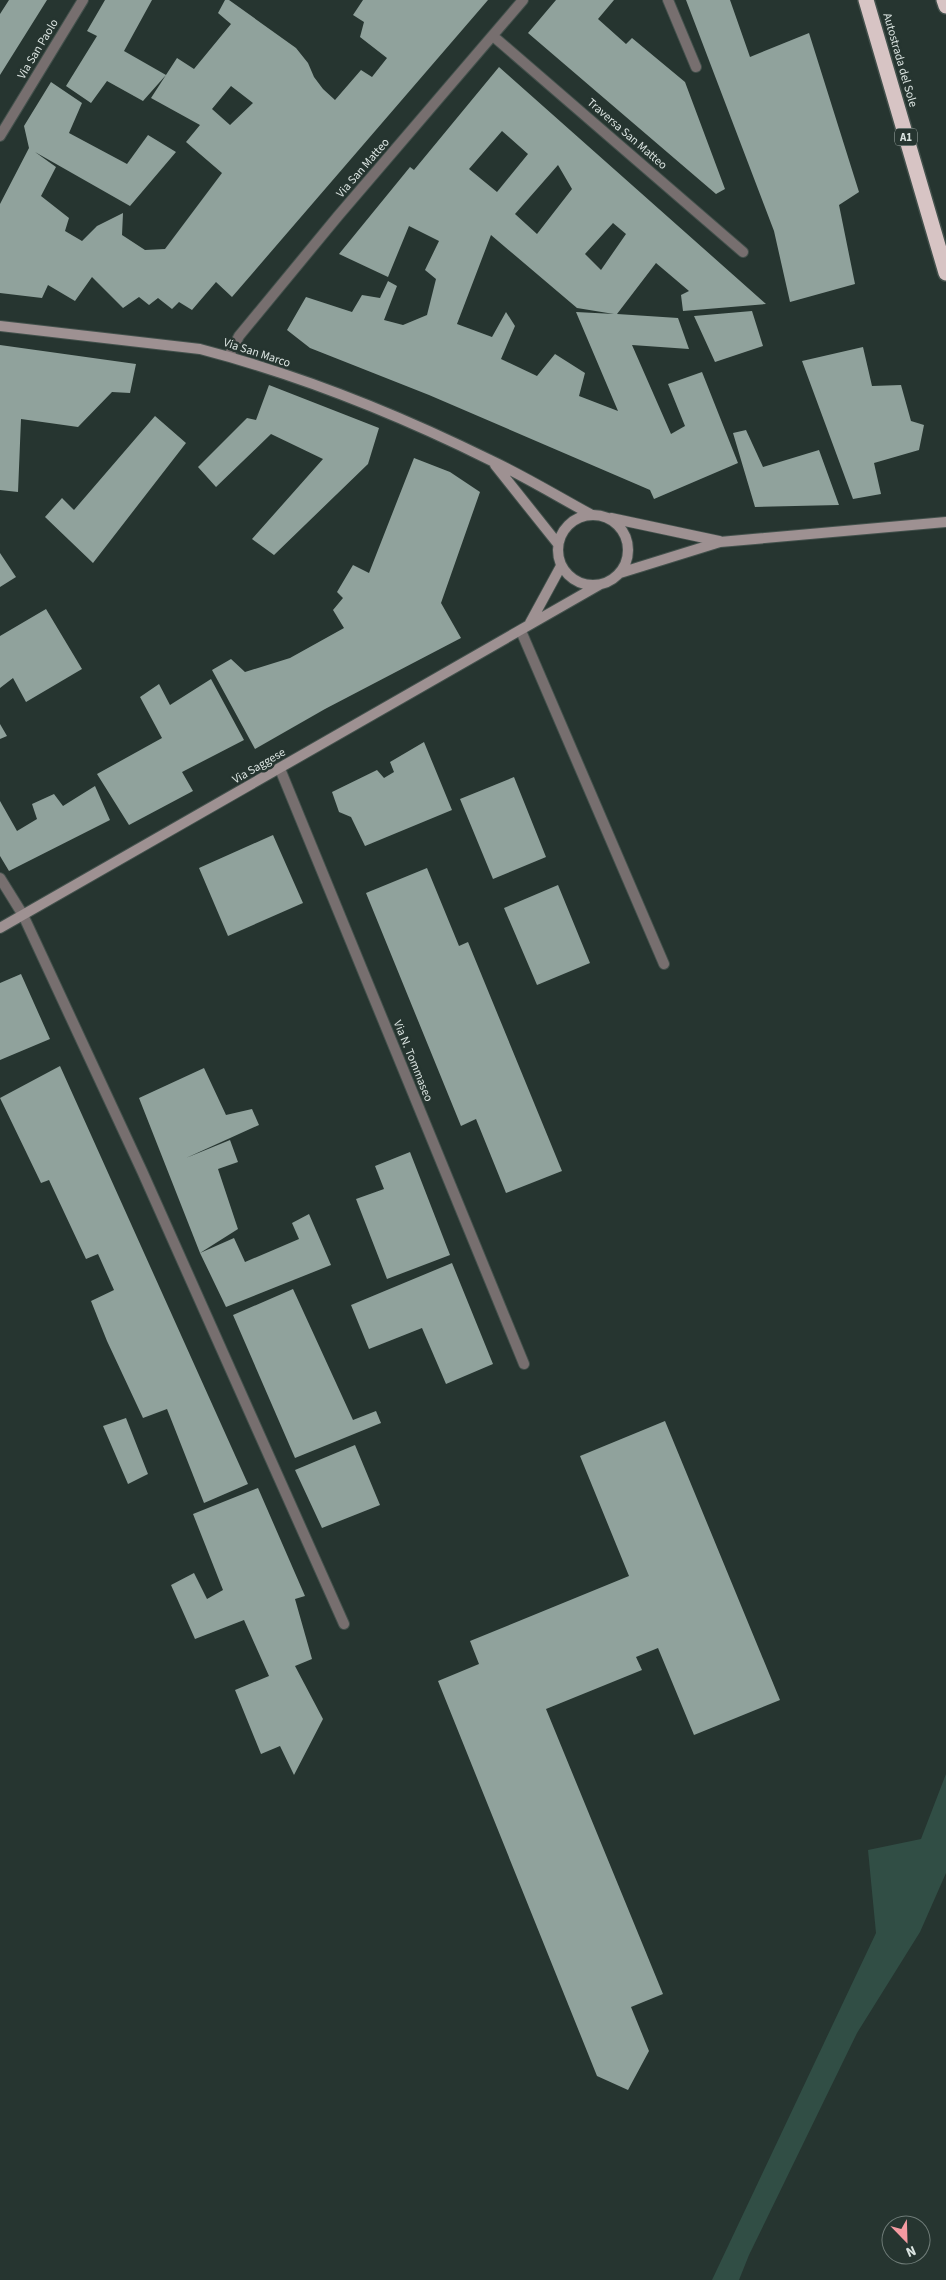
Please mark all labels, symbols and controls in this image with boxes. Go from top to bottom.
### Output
street label: Autostrada del Sole [878,11,922,109]
street label: Via San Paolo [13,16,63,82]
street label: Traversa San Matteo [583,94,671,174]
road number: A1 [895,128,917,146]
street label: Via San Matteo [332,135,394,201]
street label: Via San Marco [221,334,293,372]
street label: Via Saggese [229,744,289,788]
street label: Via N. Tommaseo [389,1018,437,1104]
north arrow [881,2215,931,2265]
text: N [902,2240,919,2262]

